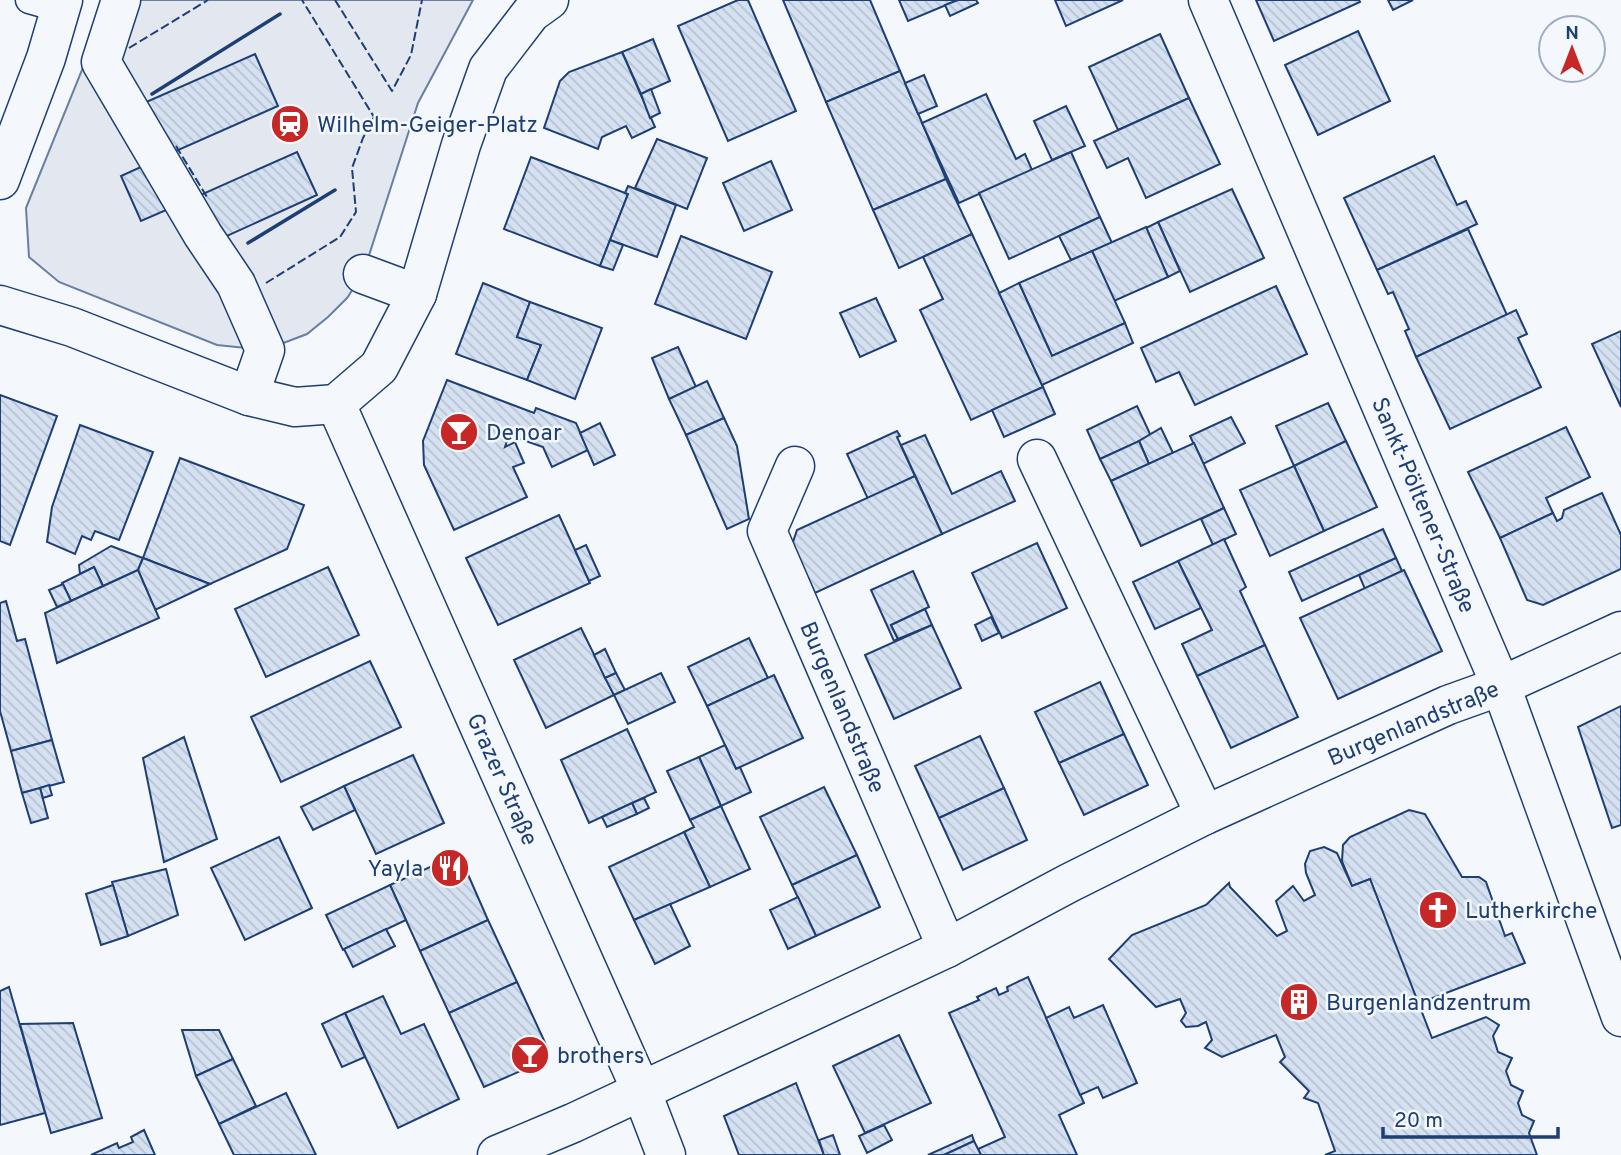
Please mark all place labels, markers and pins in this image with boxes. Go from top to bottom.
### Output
station icon: Wilhelm-Geiger-Platz [269,103,311,145]
place label: Wilhelm-Geiger-Platz [317,112,538,141]
bar icon: Denoar [438,411,480,453]
place label: Denoar [486,420,562,449]
restaurant icon: Yayla [429,847,471,889]
place label: Yayla [368,856,423,885]
church icon: Lutherkirche [1417,889,1459,931]
place label: Lutherkirche [1465,898,1597,927]
building icon: Burgenlandzentrum [1278,981,1320,1023]
place label: Burgenlandzentrum [1326,990,1531,1019]
bar icon: brothers [509,1034,551,1076]
place label: brothers [557,1043,644,1072]

